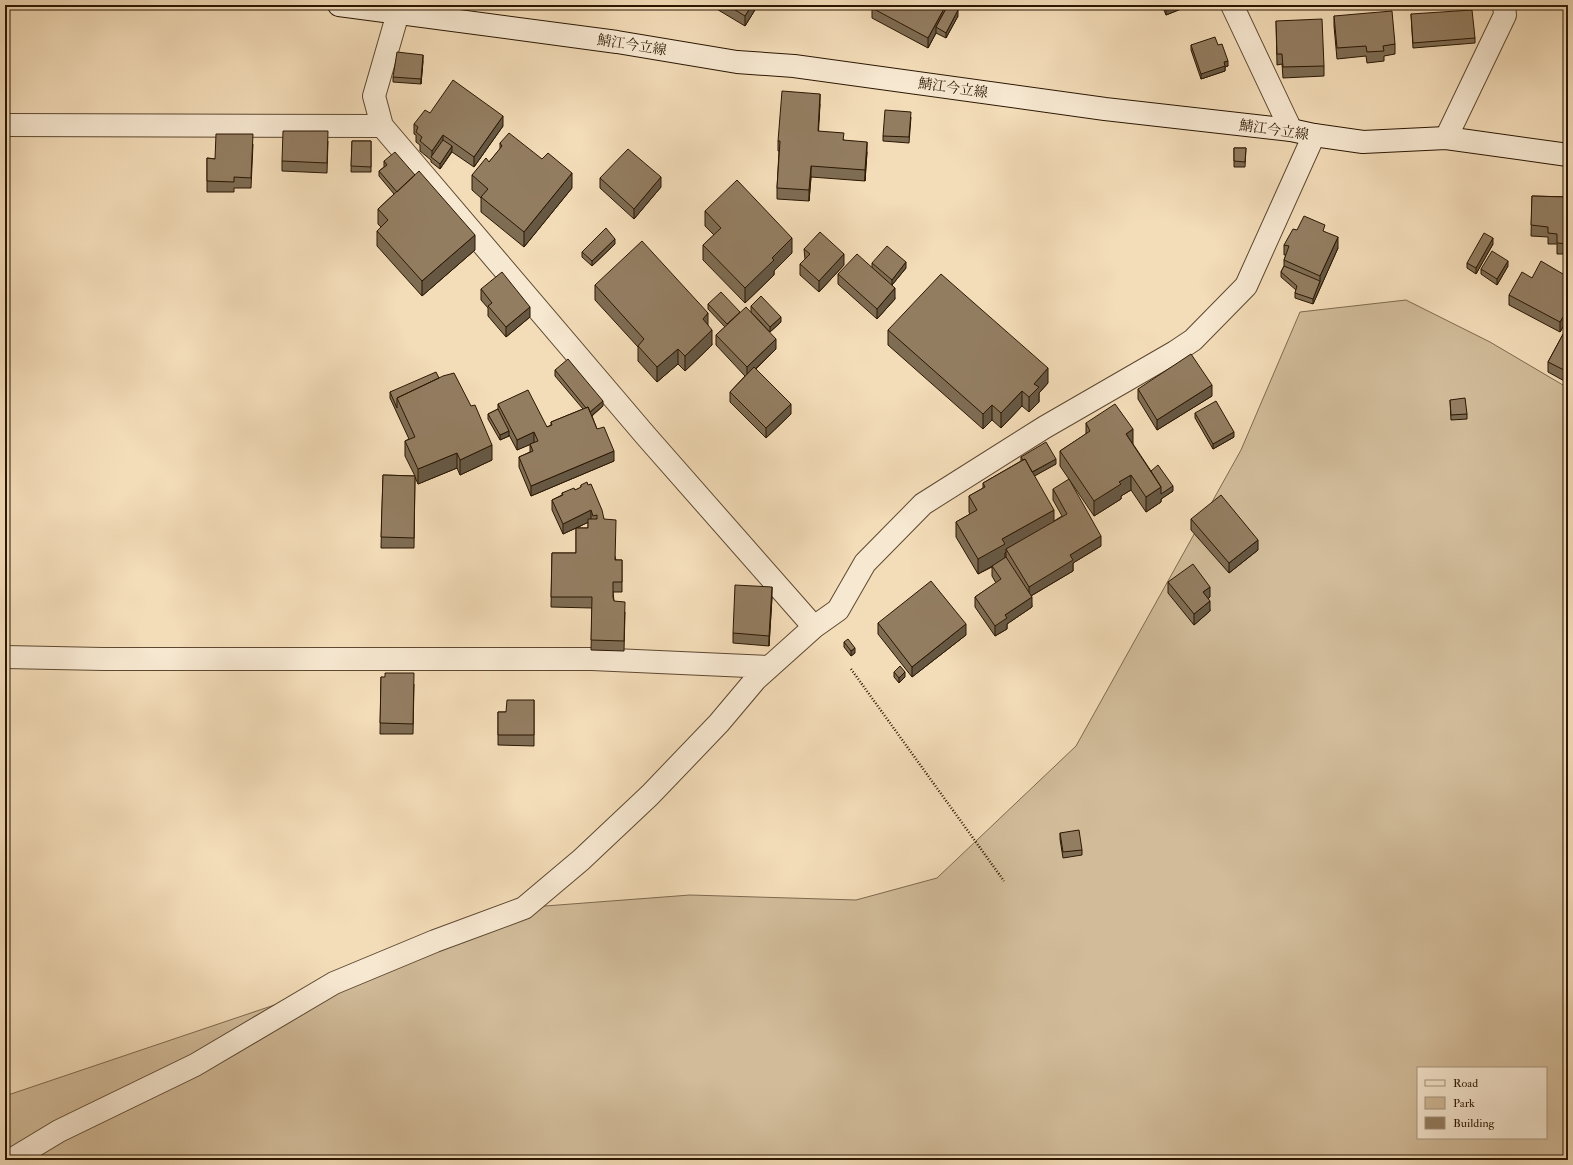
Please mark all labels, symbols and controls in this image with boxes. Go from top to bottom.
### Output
street label: 鯖江今立線 [596,31,668,59]
street label: 鯖江今立線 [917,75,989,101]
street label: 鯖江今立線 [1238,117,1310,143]
legend [1417,1067,1547,1139]
text: Road [1453,1076,1478,1091]
text: Park [1453,1096,1475,1111]
text: Building [1453,1116,1496,1131]

